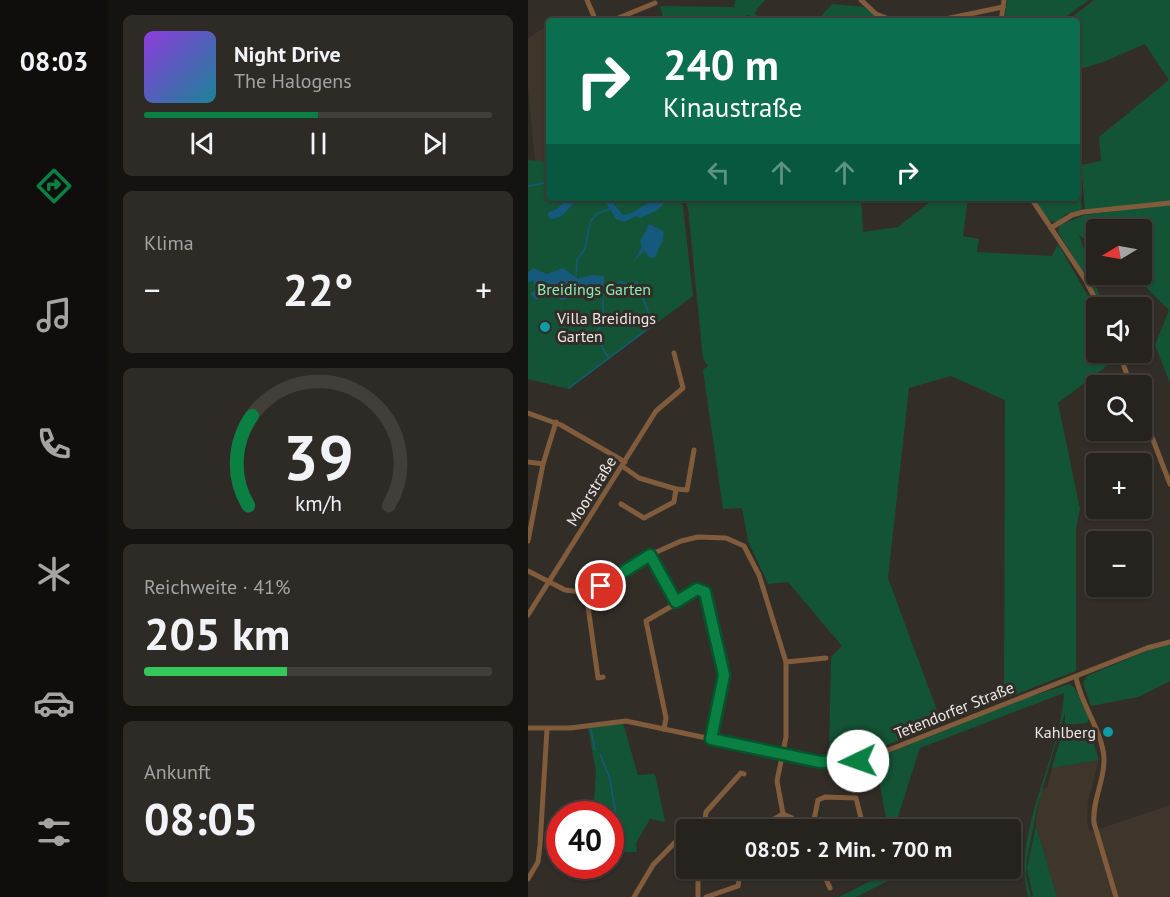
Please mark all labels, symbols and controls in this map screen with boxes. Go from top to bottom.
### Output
text: 240 m [663,37,779,92]
text: Night Drive [234,40,341,68]
icon: right [564,42,642,120]
text: 08:03 [20,44,88,78]
text: The Halogens [234,68,352,94]
text: Kinaustraße [663,90,802,124]
icon: previous [186,127,219,160]
icon: pause [302,127,335,160]
icon: next [418,127,451,160]
icon: left [702,156,735,189]
icon: ahead [765,156,798,189]
icon: ahead [828,156,861,189]
icon: right [891,156,924,189]
icon: directions [33,165,75,207]
north arrow [1086,219,1152,285]
map controls [1086,219,1152,597]
text: Klima [144,230,194,256]
text: 22° [283,260,353,318]
text: − [144,268,161,311]
text: + [475,268,492,311]
park label: Breidings Garten [537,279,651,299]
icon: music [33,294,75,336]
button: sound [1086,297,1152,363]
place label: Villa Breidings Garten [556,308,656,346]
marker: Villa Breidings Garten [538,320,552,334]
button: search [1086,375,1152,441]
text: 39 [283,416,353,497]
icon: phone [33,423,75,465]
street label: Moorstraße [562,452,620,530]
button: + [1086,453,1152,519]
text: km/h [294,489,341,517]
button: − [1086,531,1152,597]
icon: climate [33,553,75,595]
pin [575,560,626,611]
icon: arrive [584,569,617,602]
text: Reichweite · 41% [144,574,290,600]
text: 205 km [144,604,290,662]
street label: Tetendorfer Straße [891,677,1017,743]
icon: car [33,682,75,724]
place label: Kahlberg [1035,722,1096,742]
marker: Kahlberg [1101,725,1115,739]
position arrow [826,729,890,793]
text: Ankunft [144,759,211,785]
text: 08:05 [144,789,258,847]
speed limit sign: 40 [546,801,624,879]
icon: filters [33,811,75,853]
text: 08:05 · 2 Min. · 700 m [745,835,952,863]

